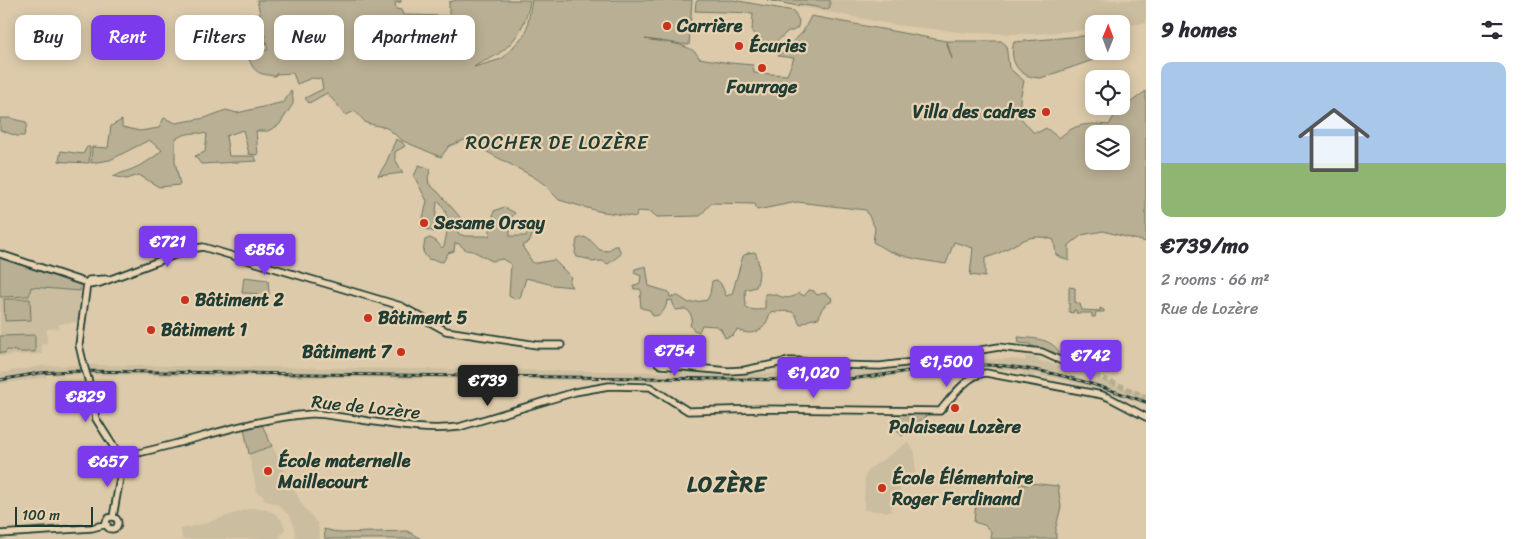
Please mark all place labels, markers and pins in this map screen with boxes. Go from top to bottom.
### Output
place label: Carrière [676,10,743,42]
marker: Carrière [661,20,673,32]
place label: Écuries [749,30,807,62]
marker: Écuries [733,40,745,52]
marker: Fourrage [756,62,768,74]
place label: Fourrage [726,71,798,103]
place label: Villa des cadres [913,96,1037,128]
marker: Villa des cadres [1040,106,1052,118]
place label: Sesame Orsay [433,207,545,239]
marker: Sesame Orsay [418,217,430,229]
pin: €721 [138,226,198,268]
pin: €856 [235,234,295,276]
place label: Bâtiment 2 [195,284,285,316]
marker: Bâtiment 2 [179,294,191,306]
place label: Bâtiment 5 [378,302,468,334]
marker: Bâtiment 5 [362,312,374,324]
place label: Bâtiment 1 [161,314,248,346]
marker: Bâtiment 1 [145,324,157,336]
pin: €754 [645,334,705,377]
place label: Bâtiment 7 [302,336,393,368]
pin: €742 [1061,340,1121,382]
marker: Bâtiment 7 [395,346,407,358]
pin: €1,500 [906,346,988,388]
pin: €1,020 [773,356,855,399]
pin: €739 [458,364,518,407]
pin: €829 [56,380,116,423]
marker: Palaiseau Lozère [949,402,961,414]
place label: Palaiseau Lozère [889,411,1022,443]
place label: École maternelle Maillecourt [277,445,411,498]
pin: €657 [78,446,138,488]
place label: École Élémentaire Roger Ferdinand [891,462,1033,515]
marker: École maternelle Maillecourt [262,465,274,477]
marker: École Élémentaire Roger Ferdinand [876,482,888,494]

